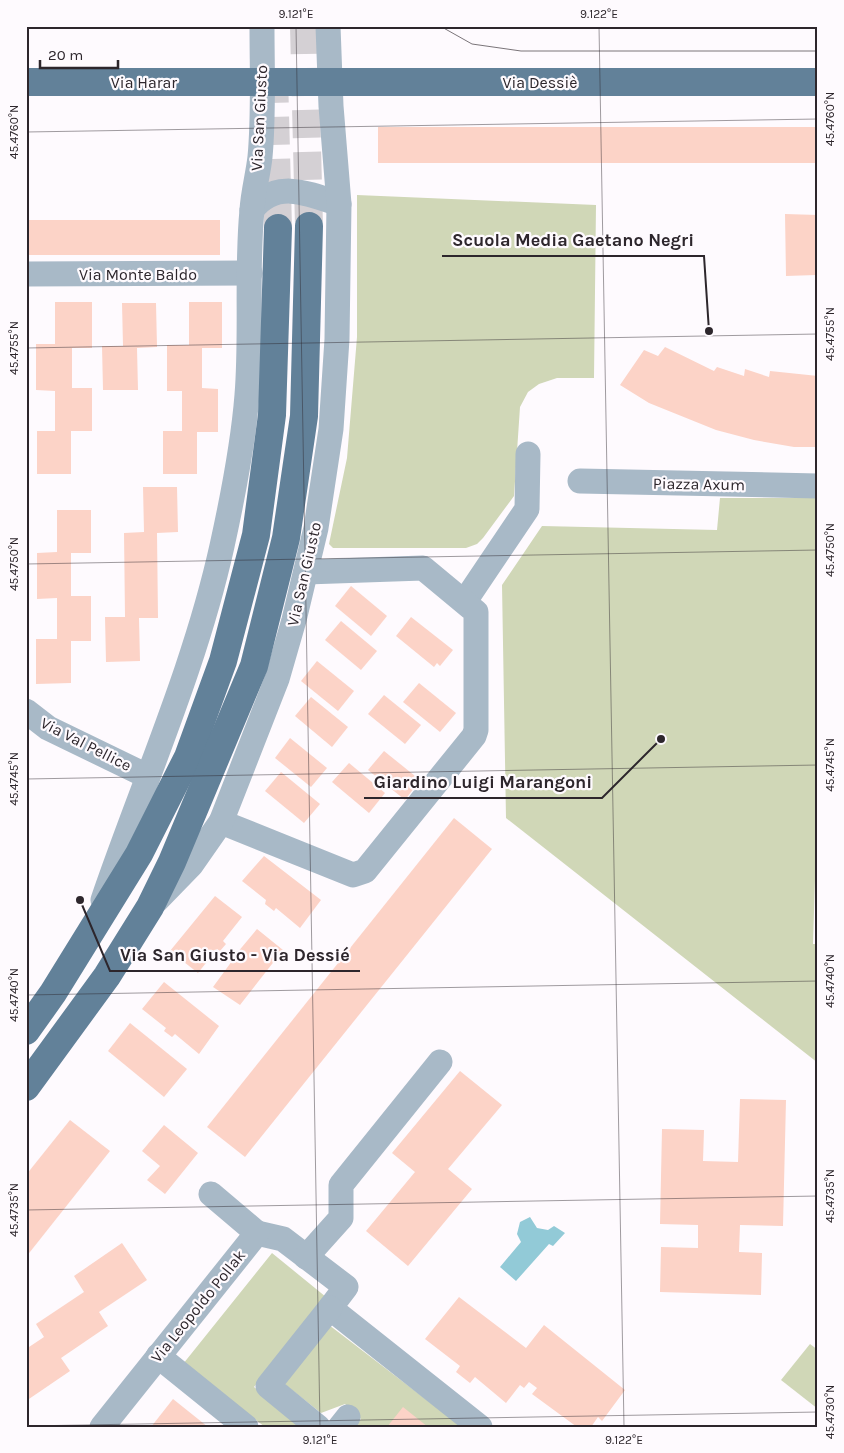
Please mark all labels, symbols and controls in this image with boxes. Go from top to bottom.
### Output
text: 9.121°E [279,7,313,21]
text: 9.122°E [580,7,618,21]
scale bar [40,38,118,70]
text: 20 m [48,46,83,64]
street label: Via San Giusto [247,64,271,172]
street label: Via Harar [111,73,177,92]
street label: Via Dessiè [503,73,577,92]
text: 45.4760°N [823,92,837,146]
text: 45.4760°N [7,105,21,159]
callout: Scuola Media Gaetano Negri [442,223,704,256]
text: Scuola Media Gaetano Negri [452,229,694,251]
street label: Via Monte Baldo [79,265,197,284]
text: 45.4755°N [823,307,837,361]
text: 45.4755°N [7,321,21,375]
street label: Piazza Axum [653,474,745,494]
street label: Via San Giusto [283,520,325,628]
text: 45.4750°N [823,523,837,577]
text: 45.4750°N [7,537,21,591]
street label: Via Val Pellice [37,713,135,775]
text: 45.4745°N [823,738,837,792]
text: 45.4745°N [7,752,21,806]
callout: Giardino Luigi Marangoni [364,765,602,798]
text: Giardino Luigi Marangoni [374,771,592,793]
callout: Via San Giusto - Via Dessié [110,938,360,971]
text: Via San Giusto - Via Dessié [120,944,350,966]
text: 45.4740°N [823,954,837,1008]
text: 45.4740°N [7,968,21,1022]
text: 45.4735°N [823,1169,837,1223]
text: 45.4735°N [7,1183,21,1237]
street label: Via Leopoldo Pollak [147,1246,249,1366]
text: 45.4730°N [823,1385,837,1439]
text: 9.121°E [303,1433,337,1447]
text: 9.122°E [605,1433,643,1447]

